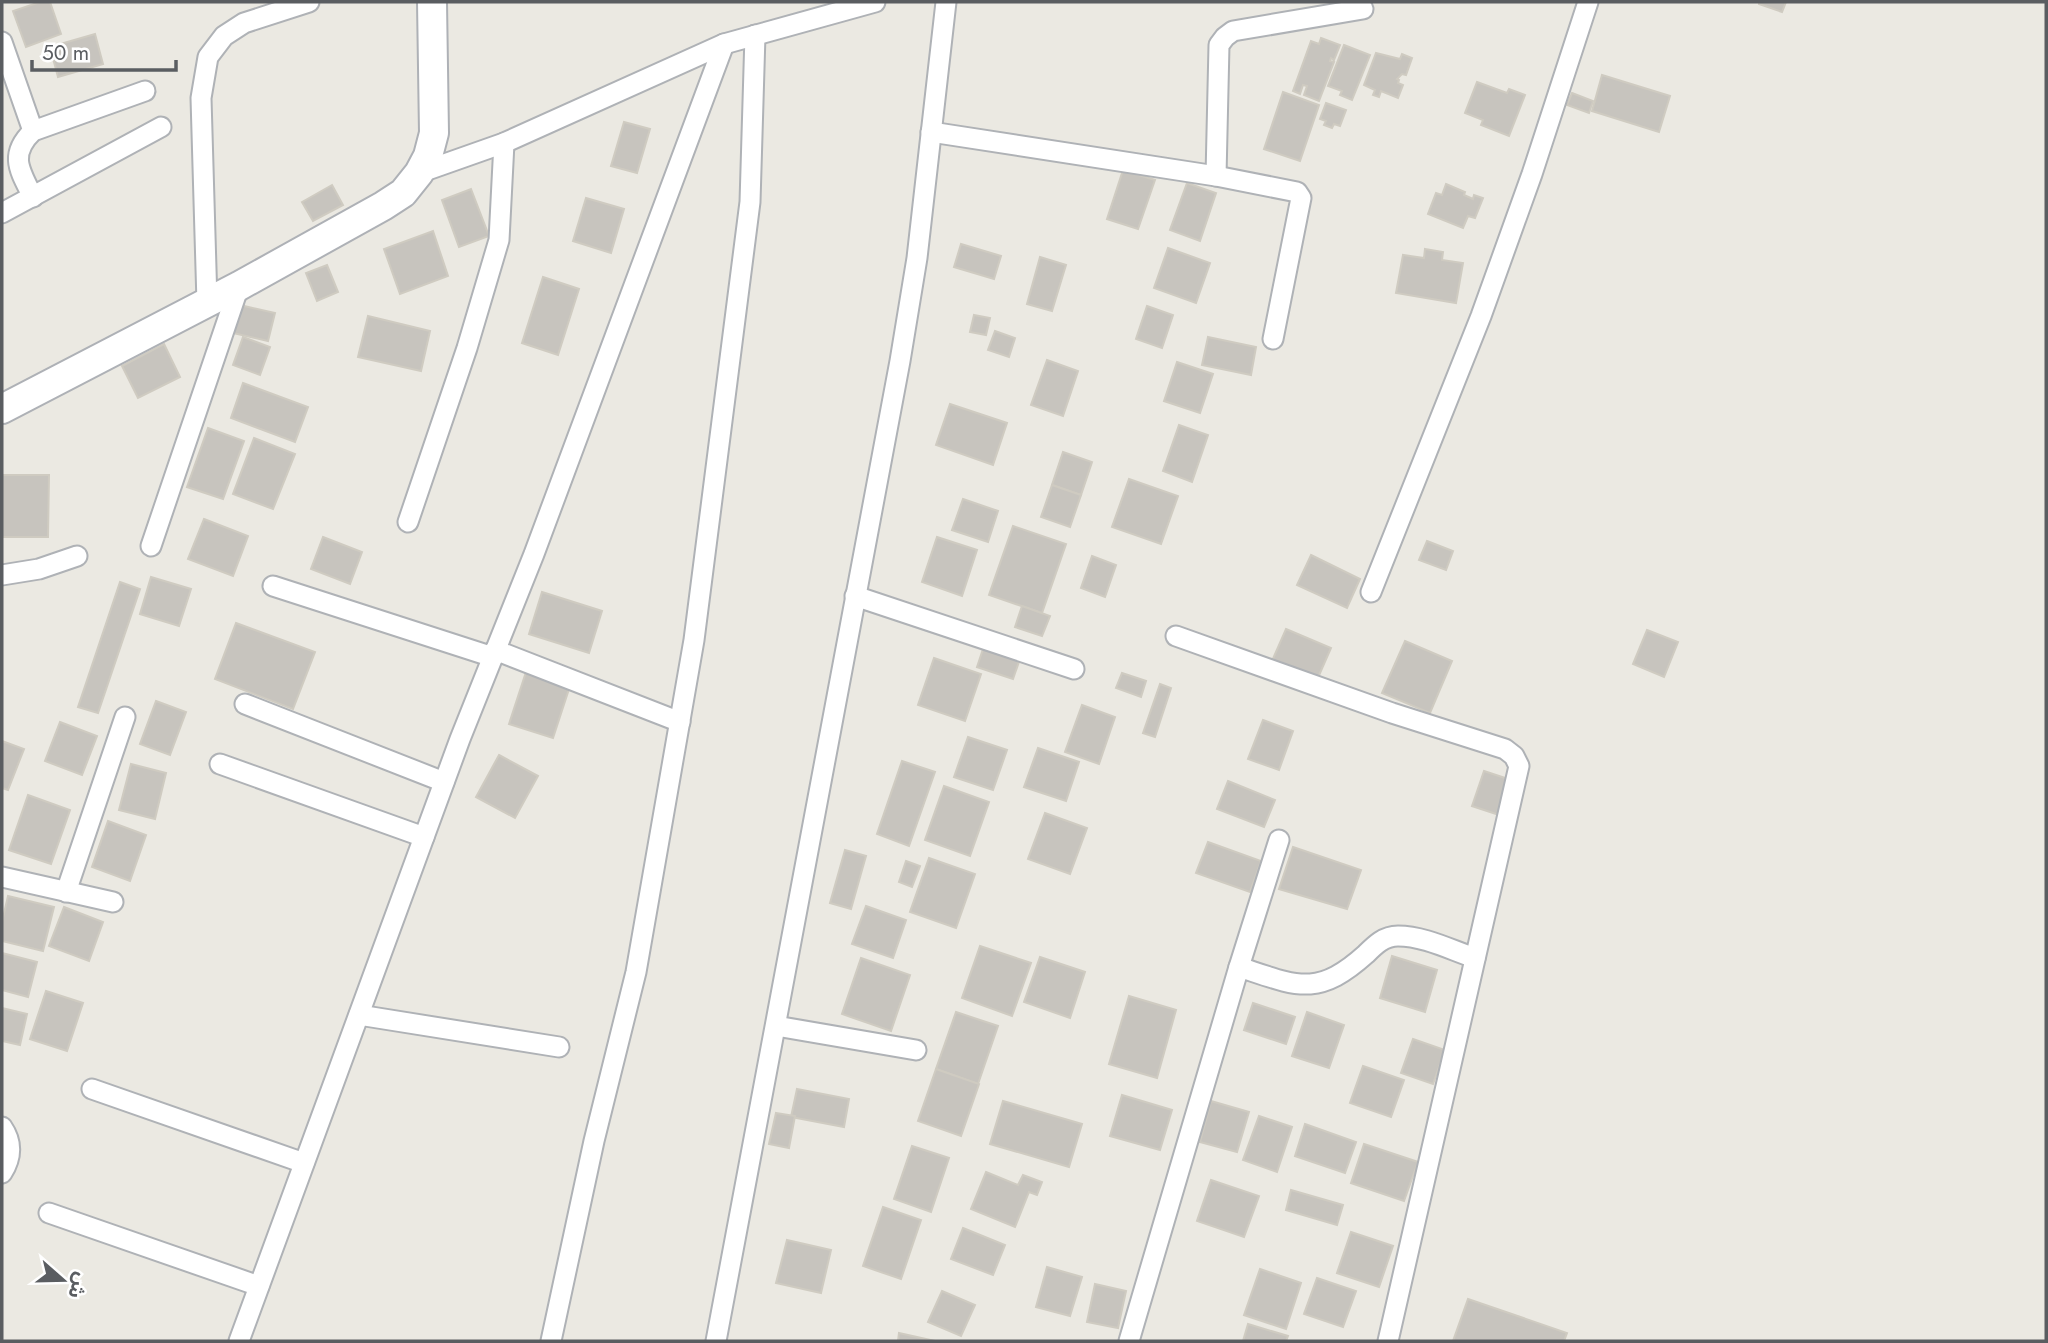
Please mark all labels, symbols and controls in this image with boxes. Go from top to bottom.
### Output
scale bar [32,28,175,72]
text: 50 m [42,38,89,68]
north arrow [28,1245,98,1315]
text: ش [61,1269,96,1302]

